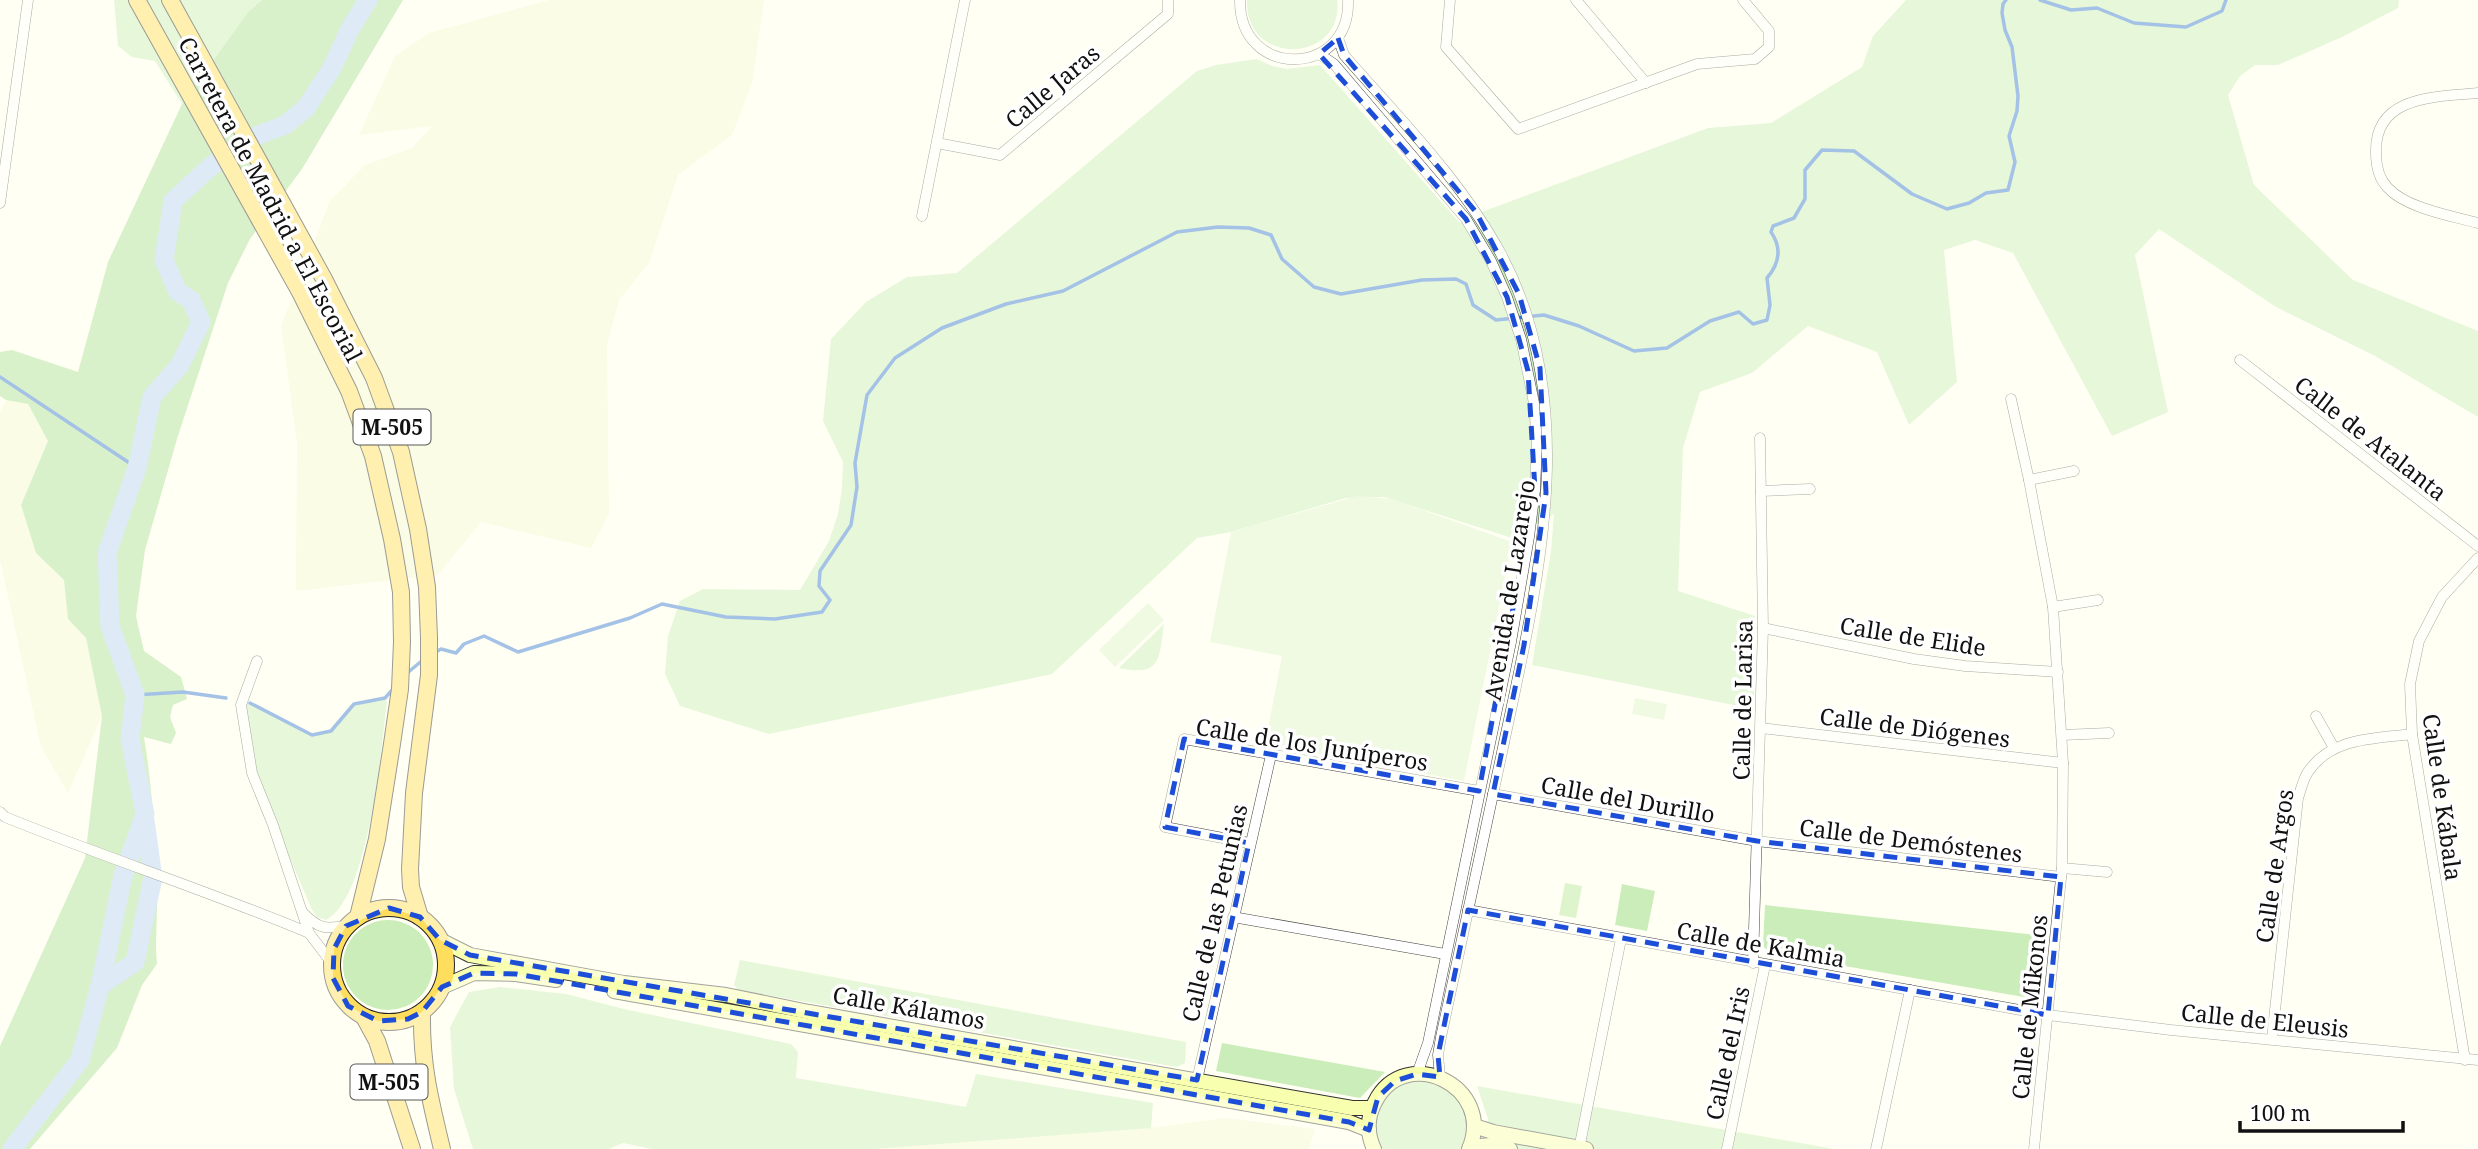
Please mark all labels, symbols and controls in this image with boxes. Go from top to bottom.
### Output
street label: Carretera de Madrid a El Escorial [171,31,371,367]
street label: Calle Jaras [998,37,1106,135]
street label: Calle de Atalanta [2288,368,2454,508]
road number: M-505 [354,410,430,444]
street label: Avenida de Lazarejo [1476,477,1542,703]
street label: Calle de Elide [1838,609,1988,663]
street label: Calle de Larisa [1725,619,1759,781]
street label: Calle de Diógenes [1818,699,2012,755]
street label: Calle de los Juníperos [1194,710,1430,778]
street label: Calle de Kábala [2415,711,2471,883]
street label: Calle del Durillo [1538,768,1718,830]
street label: Calle de Argos [2247,787,2301,945]
street label: Calle de las Petunias [1173,801,1255,1025]
street label: Calle de Demóstenes [1798,810,2024,870]
street label: Calle de Kalmia [1674,913,1848,975]
street label: Calle de Mikonos [2003,913,2055,1101]
street label: Calle Kálamos [830,978,988,1036]
street label: Calle del Iris [1697,983,1757,1123]
street label: Calle de Eleusis [2180,995,2350,1045]
road number: M-505 [350,1064,428,1100]
scale bar [2240,1090,2403,1134]
text: 100 m [2250,1099,2311,1127]

